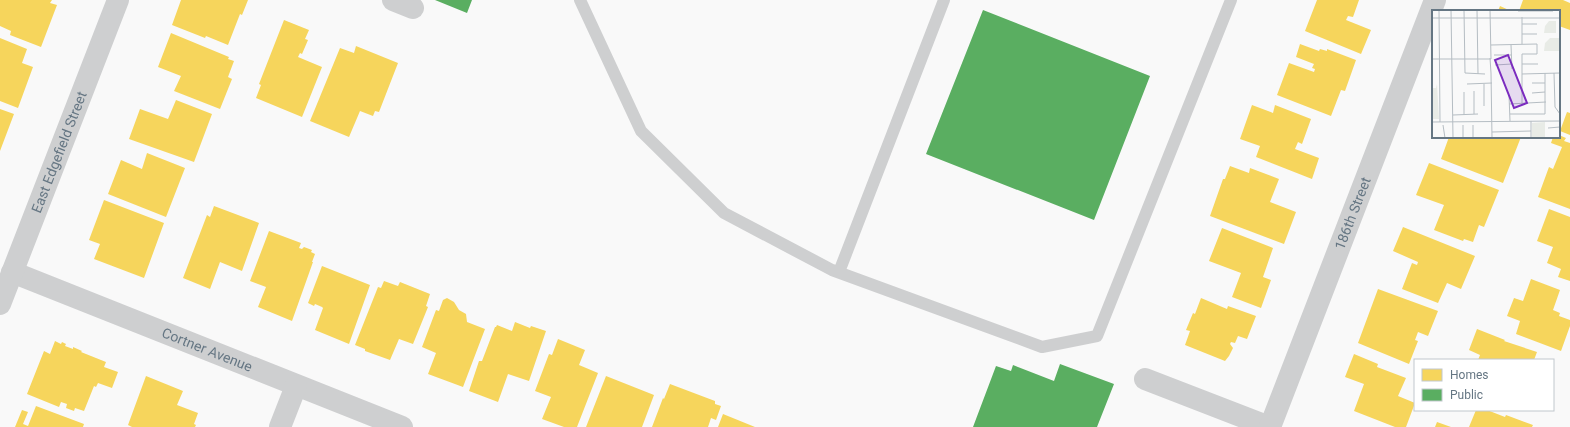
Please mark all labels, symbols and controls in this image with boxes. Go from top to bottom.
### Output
inset map [1432,10,1560,138]
street label: East Edgefield Street [28,89,90,215]
street label: 186th Street [1331,174,1374,252]
street label: Cortner Avenue [160,324,255,375]
legend [1414,359,1554,411]
text: Homes [1450,368,1488,382]
text: Public [1450,388,1483,402]

